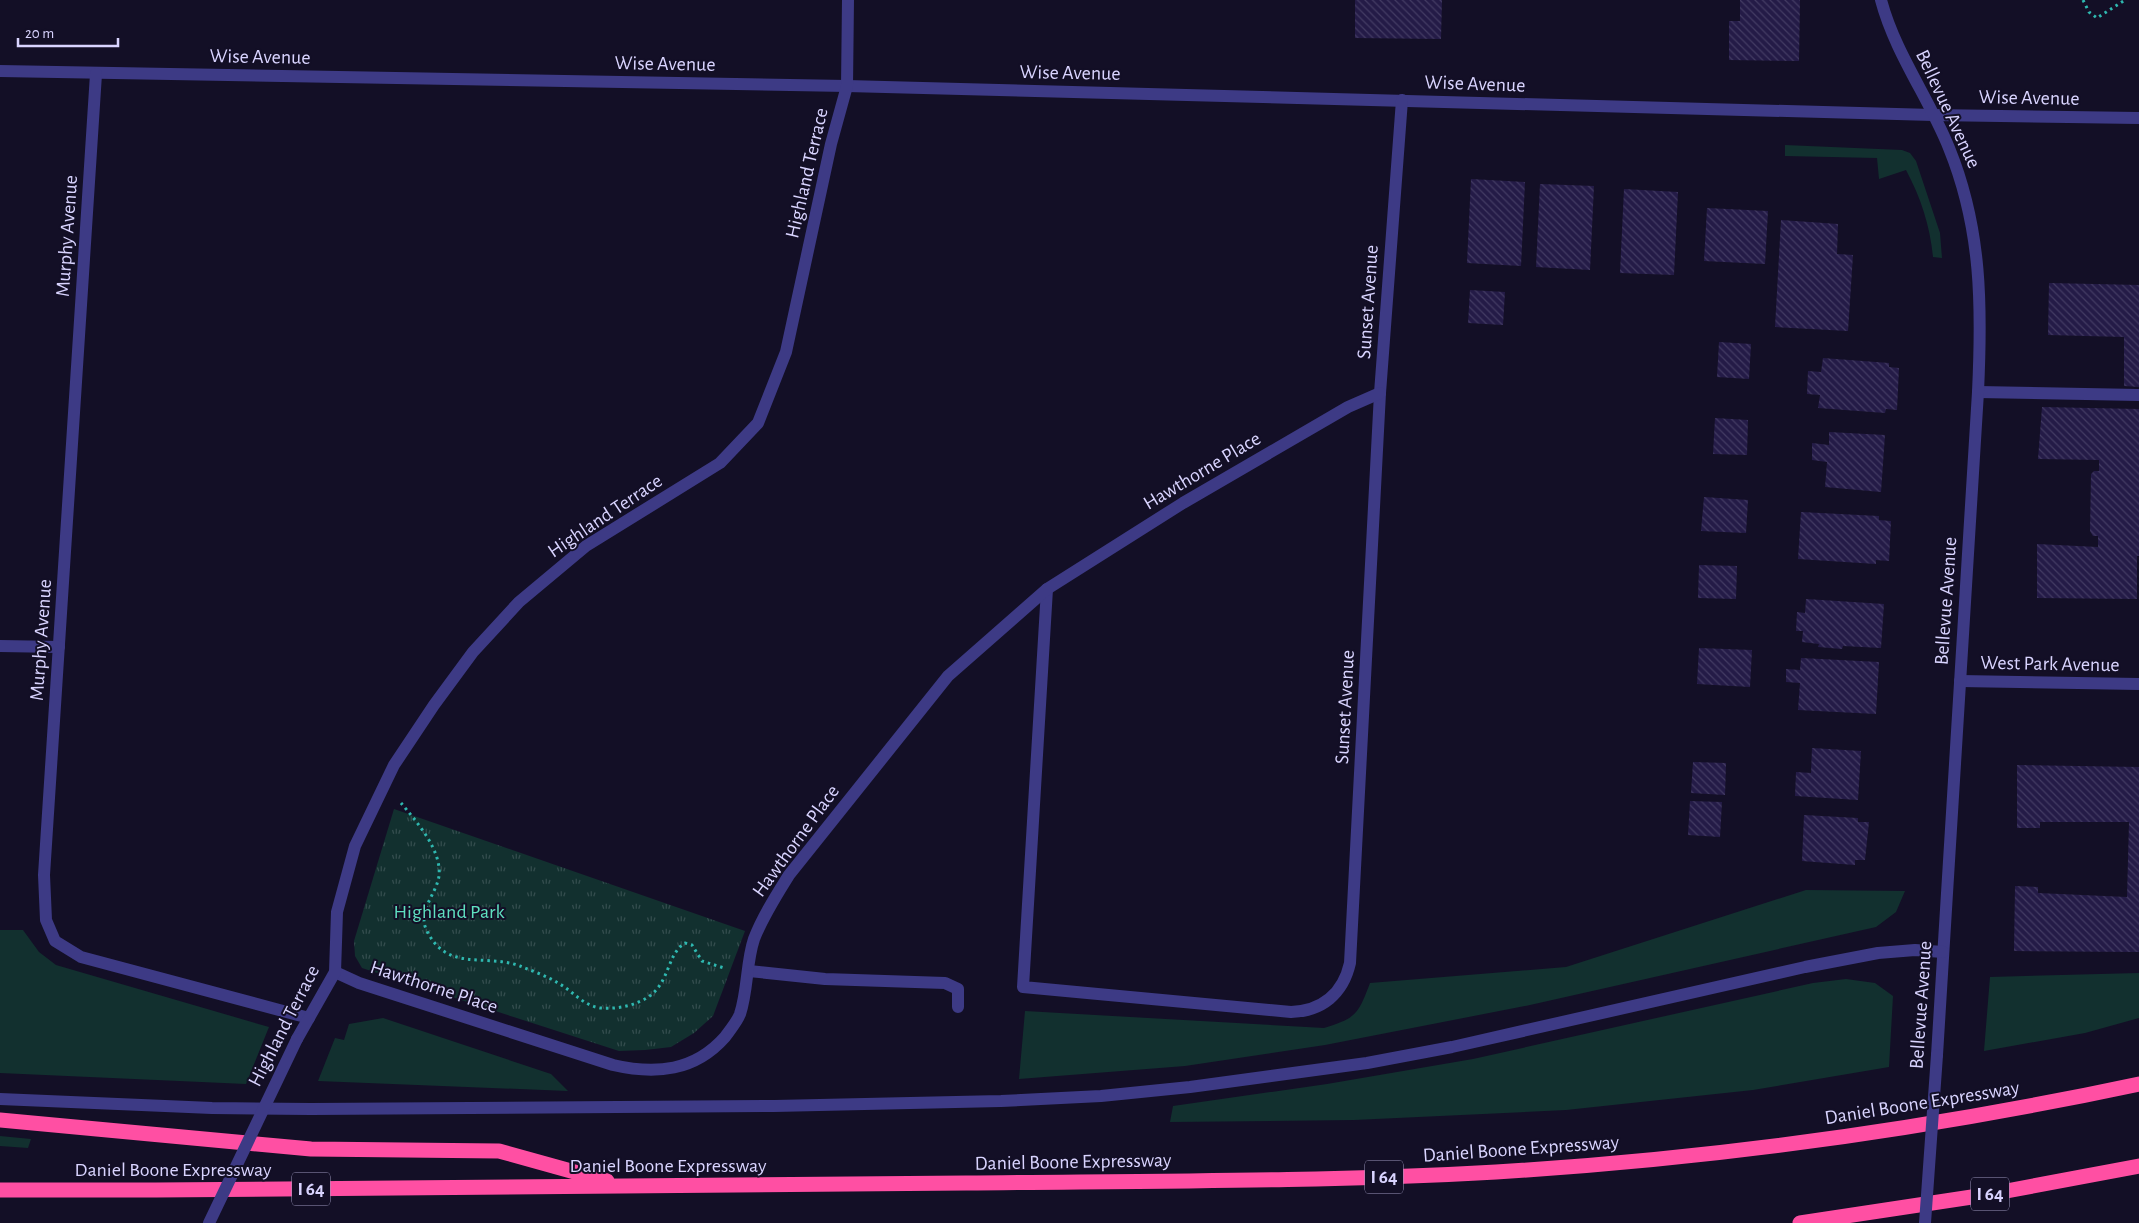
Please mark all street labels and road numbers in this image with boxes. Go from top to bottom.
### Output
street label: Wise Avenue [209,46,311,68]
street label: Bellevue Avenue [1912,47,1984,171]
street label: Wise Avenue [614,53,716,75]
street label: Wise Avenue [1019,62,1121,84]
street label: Wise Avenue [1424,72,1526,96]
street label: Wise Avenue [1978,87,2080,109]
street label: Highland Terrace [782,106,832,240]
street label: Murphy Avenue [53,174,81,298]
street label: Sunset Avenue [1354,244,1382,360]
street label: Hawthorne Place [1140,428,1264,514]
street label: Highland Terrace [544,470,666,562]
street label: Bellevue Avenue [1932,536,1960,666]
street label: Murphy Avenue [27,578,55,702]
street label: Sunset Avenue [1332,649,1358,765]
street label: West Park Avenue [1980,653,2120,675]
street label: Hawthorne Place [749,781,843,901]
street label: Bellevue Avenue [1907,940,1935,1070]
street label: Hawthorne Place [368,957,500,1017]
street label: Highland Terrace [245,962,323,1090]
street label: Daniel Boone Expressway [1823,1078,2021,1128]
street label: Daniel Boone Expressway [1422,1132,1620,1166]
street label: Daniel Boone Expressway [974,1150,1172,1174]
street label: Daniel Boone Expressway [570,1156,767,1176]
street label: Daniel Boone Expressway [75,1160,272,1180]
road number: I 64 [1365,1160,1403,1194]
road number: I 64 [292,1172,330,1206]
road number: I 64 [1971,1178,2009,1210]

